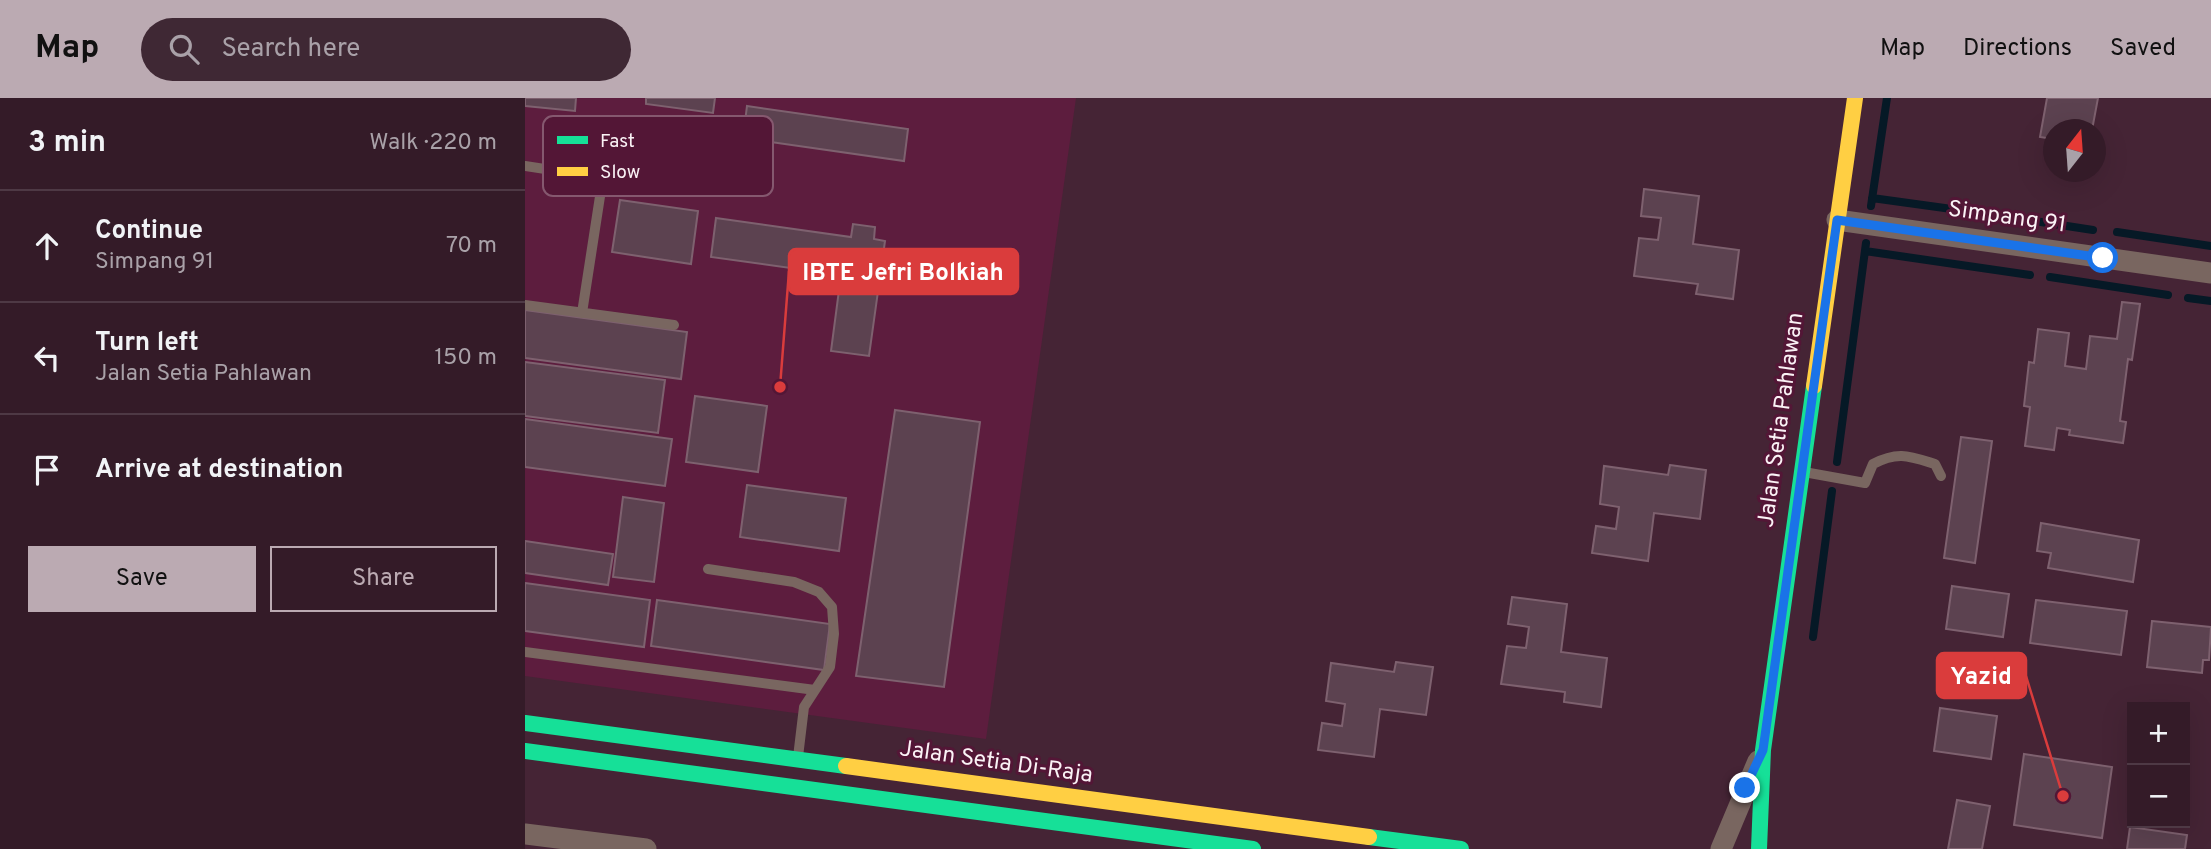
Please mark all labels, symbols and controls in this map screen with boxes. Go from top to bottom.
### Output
search box [141,18,631,81]
text: Map [35,28,99,70]
icon: search [165,30,203,68]
text: Search here [221,33,360,66]
text: Map [1880,34,1925,64]
text: Directions [1963,34,2072,64]
text: Saved [2110,34,2176,64]
legend [543,116,773,196]
north arrow [2043,119,2106,182]
text: 3 min [28,125,106,162]
text: Walk · 220 m [369,129,497,158]
text: Fast [600,130,635,154]
text: Slow [600,161,640,185]
street label: Simpang 91 [1946,195,2068,241]
text: Continue [95,215,203,248]
icon: ahead [28,227,66,265]
text: 70 m [446,232,497,261]
route start [2087,242,2118,273]
text: Simpang 91 [95,248,214,277]
callout: IBTE Jefri Bolkiah [789,249,1018,294]
text: IBTE Jefri Bolkiah [802,259,1004,289]
street label: Jalan Setia Pahlawan [1753,311,1811,529]
text: Turn left [95,327,199,360]
icon: left [28,339,66,377]
text: 150 m [435,344,497,373]
text: Jalan Setia Pahlawan [95,360,312,389]
icon: arrive [28,451,66,489]
text: Arrive at destination [95,454,343,487]
button: Save [28,546,256,612]
button: Share [270,546,497,612]
callout: Yazid [1937,653,2026,698]
text: Yazid [1950,663,2012,693]
map controls [2127,702,2190,828]
button: + [2127,702,2190,765]
street label: Jalan Setia Di-Raja [898,735,1094,791]
button: − [2127,765,2190,828]
route end [1729,772,1760,803]

